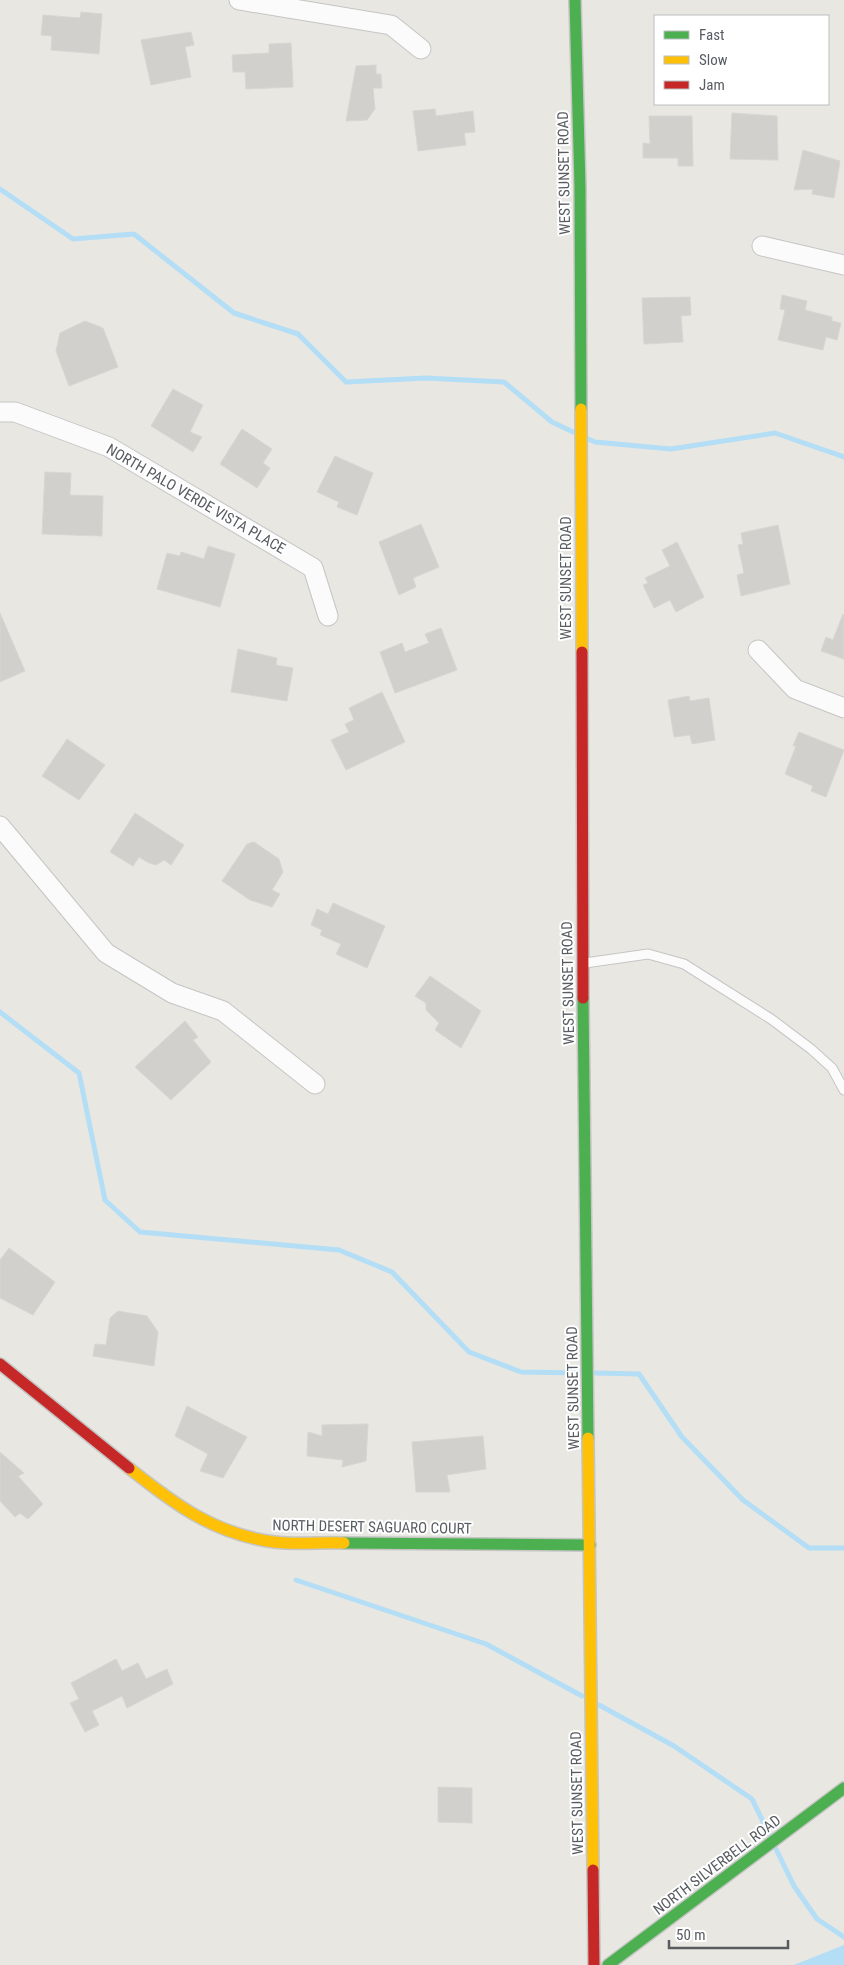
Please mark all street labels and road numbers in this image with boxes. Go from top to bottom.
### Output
street label: WEST SUNSET ROAD [554,111,574,235]
street label: NORTH PALO VERDE VISTA PLACE [103,440,289,558]
street label: WEST SUNSET ROAD [557,516,575,640]
street label: WEST SUNSET ROAD [558,921,578,1045]
street label: WEST SUNSET ROAD [563,1326,583,1450]
street label: NORTH DESERT SAGUARO COURT [272,1516,472,1538]
street label: WEST SUNSET ROAD [567,1731,587,1855]
street label: NORTH SILVERBELL ROAD [650,1811,784,1919]

